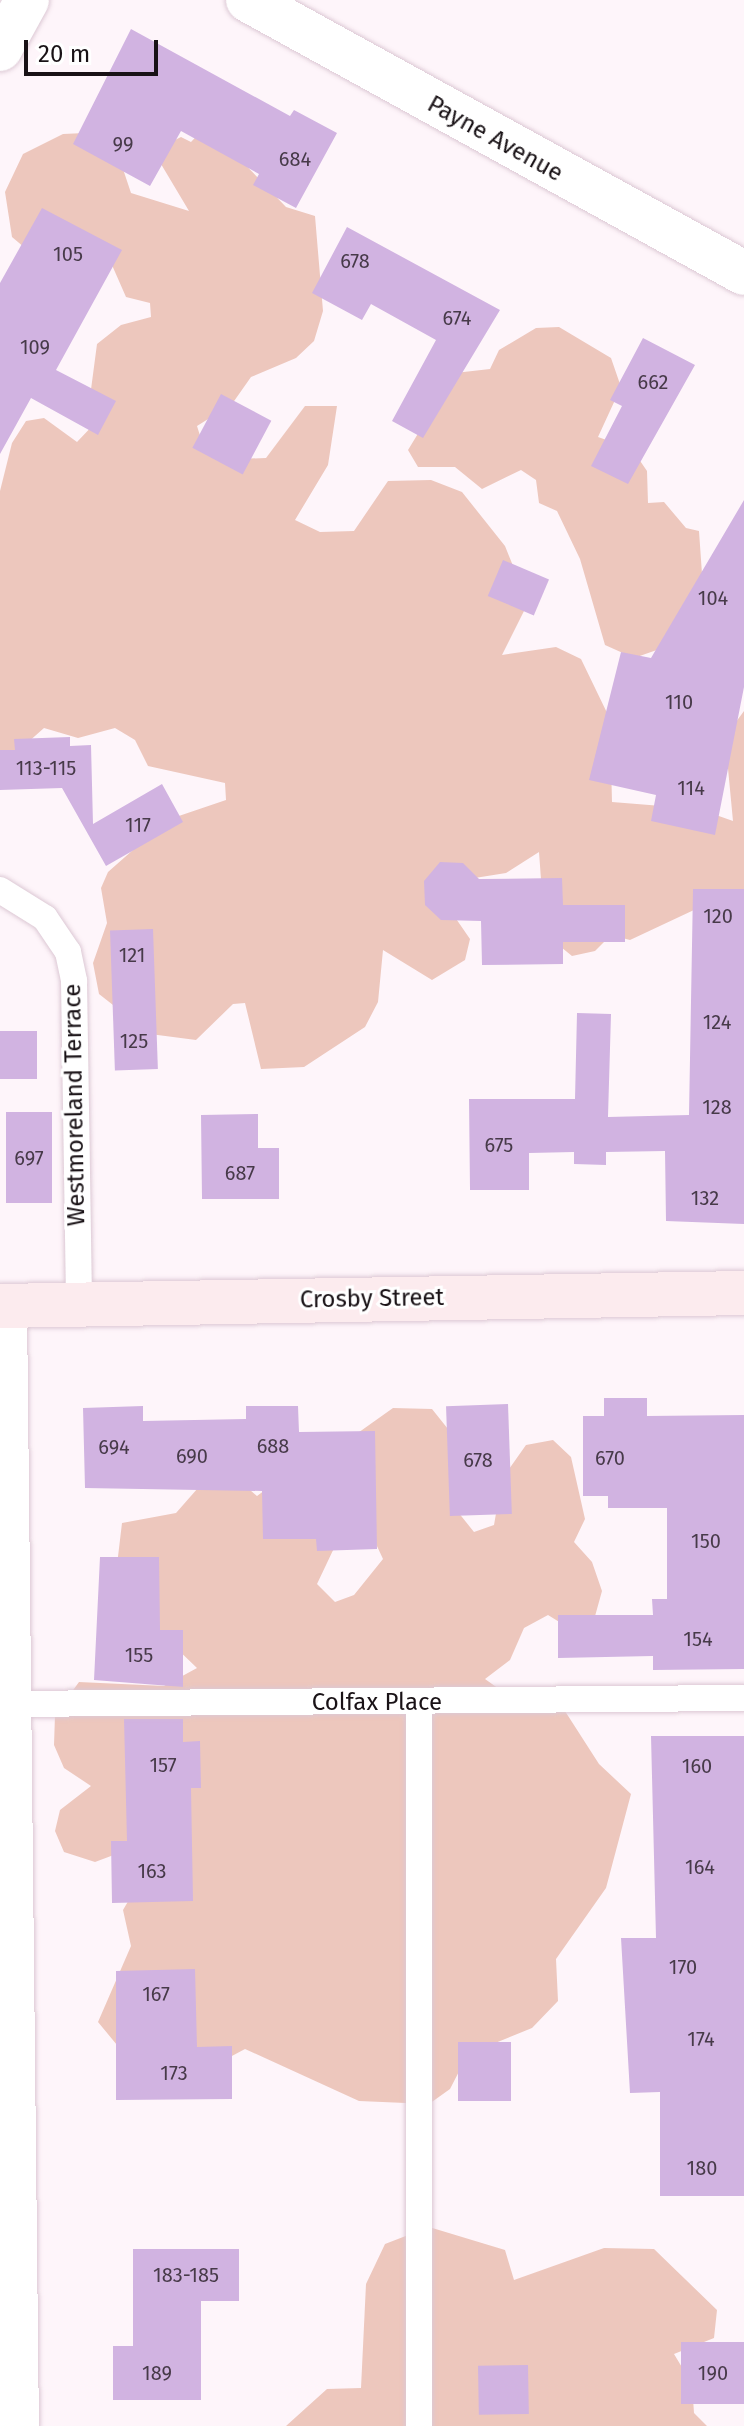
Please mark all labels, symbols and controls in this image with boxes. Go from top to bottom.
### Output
scale bar [28,24,162,74]
text: 20 m [38,40,90,68]
street label: Payne Avenue [422,90,568,188]
house number: 99 [113,132,133,156]
house number: 684 [279,147,311,171]
house number: 105 [53,242,83,266]
house number: 678 [340,249,370,273]
house number: 674 [443,306,471,330]
house number: 109 [20,335,50,359]
house number: 662 [638,370,668,394]
house number: 104 [698,586,728,610]
house number: 110 [665,690,693,714]
house number: 113-115 [16,756,76,780]
house number: 114 [677,776,705,800]
house number: 117 [125,813,151,837]
house number: 120 [703,904,733,928]
house number: 121 [119,943,145,967]
street label: Westmoreland Terrace [58,984,92,1226]
house number: 124 [703,1010,731,1034]
house number: 125 [120,1029,148,1053]
house number: 128 [702,1095,732,1119]
house number: 675 [485,1133,513,1157]
house number: 697 [14,1146,44,1170]
house number: 687 [225,1161,255,1185]
house number: 132 [691,1186,719,1210]
street label: Crosby Street [300,1283,444,1315]
house number: 688 [257,1434,289,1458]
house number: 694 [98,1435,130,1459]
house number: 690 [176,1444,208,1468]
house number: 670 [595,1446,625,1470]
house number: 678 [463,1448,493,1472]
house number: 150 [691,1529,721,1553]
house number: 154 [683,1627,713,1651]
house number: 155 [125,1643,153,1667]
street label: Colfax Place [312,1689,442,1717]
house number: 157 [149,1753,177,1777]
house number: 160 [682,1754,712,1778]
house number: 164 [685,1855,715,1879]
house number: 163 [137,1859,167,1883]
house number: 170 [669,1955,697,1979]
house number: 167 [142,1982,170,2006]
house number: 174 [687,2027,715,2051]
house number: 173 [160,2061,188,2085]
house number: 180 [687,2156,717,2180]
house number: 183-185 [153,2263,219,2287]
house number: 189 [142,2361,172,2385]
house number: 190 [698,2361,728,2385]

